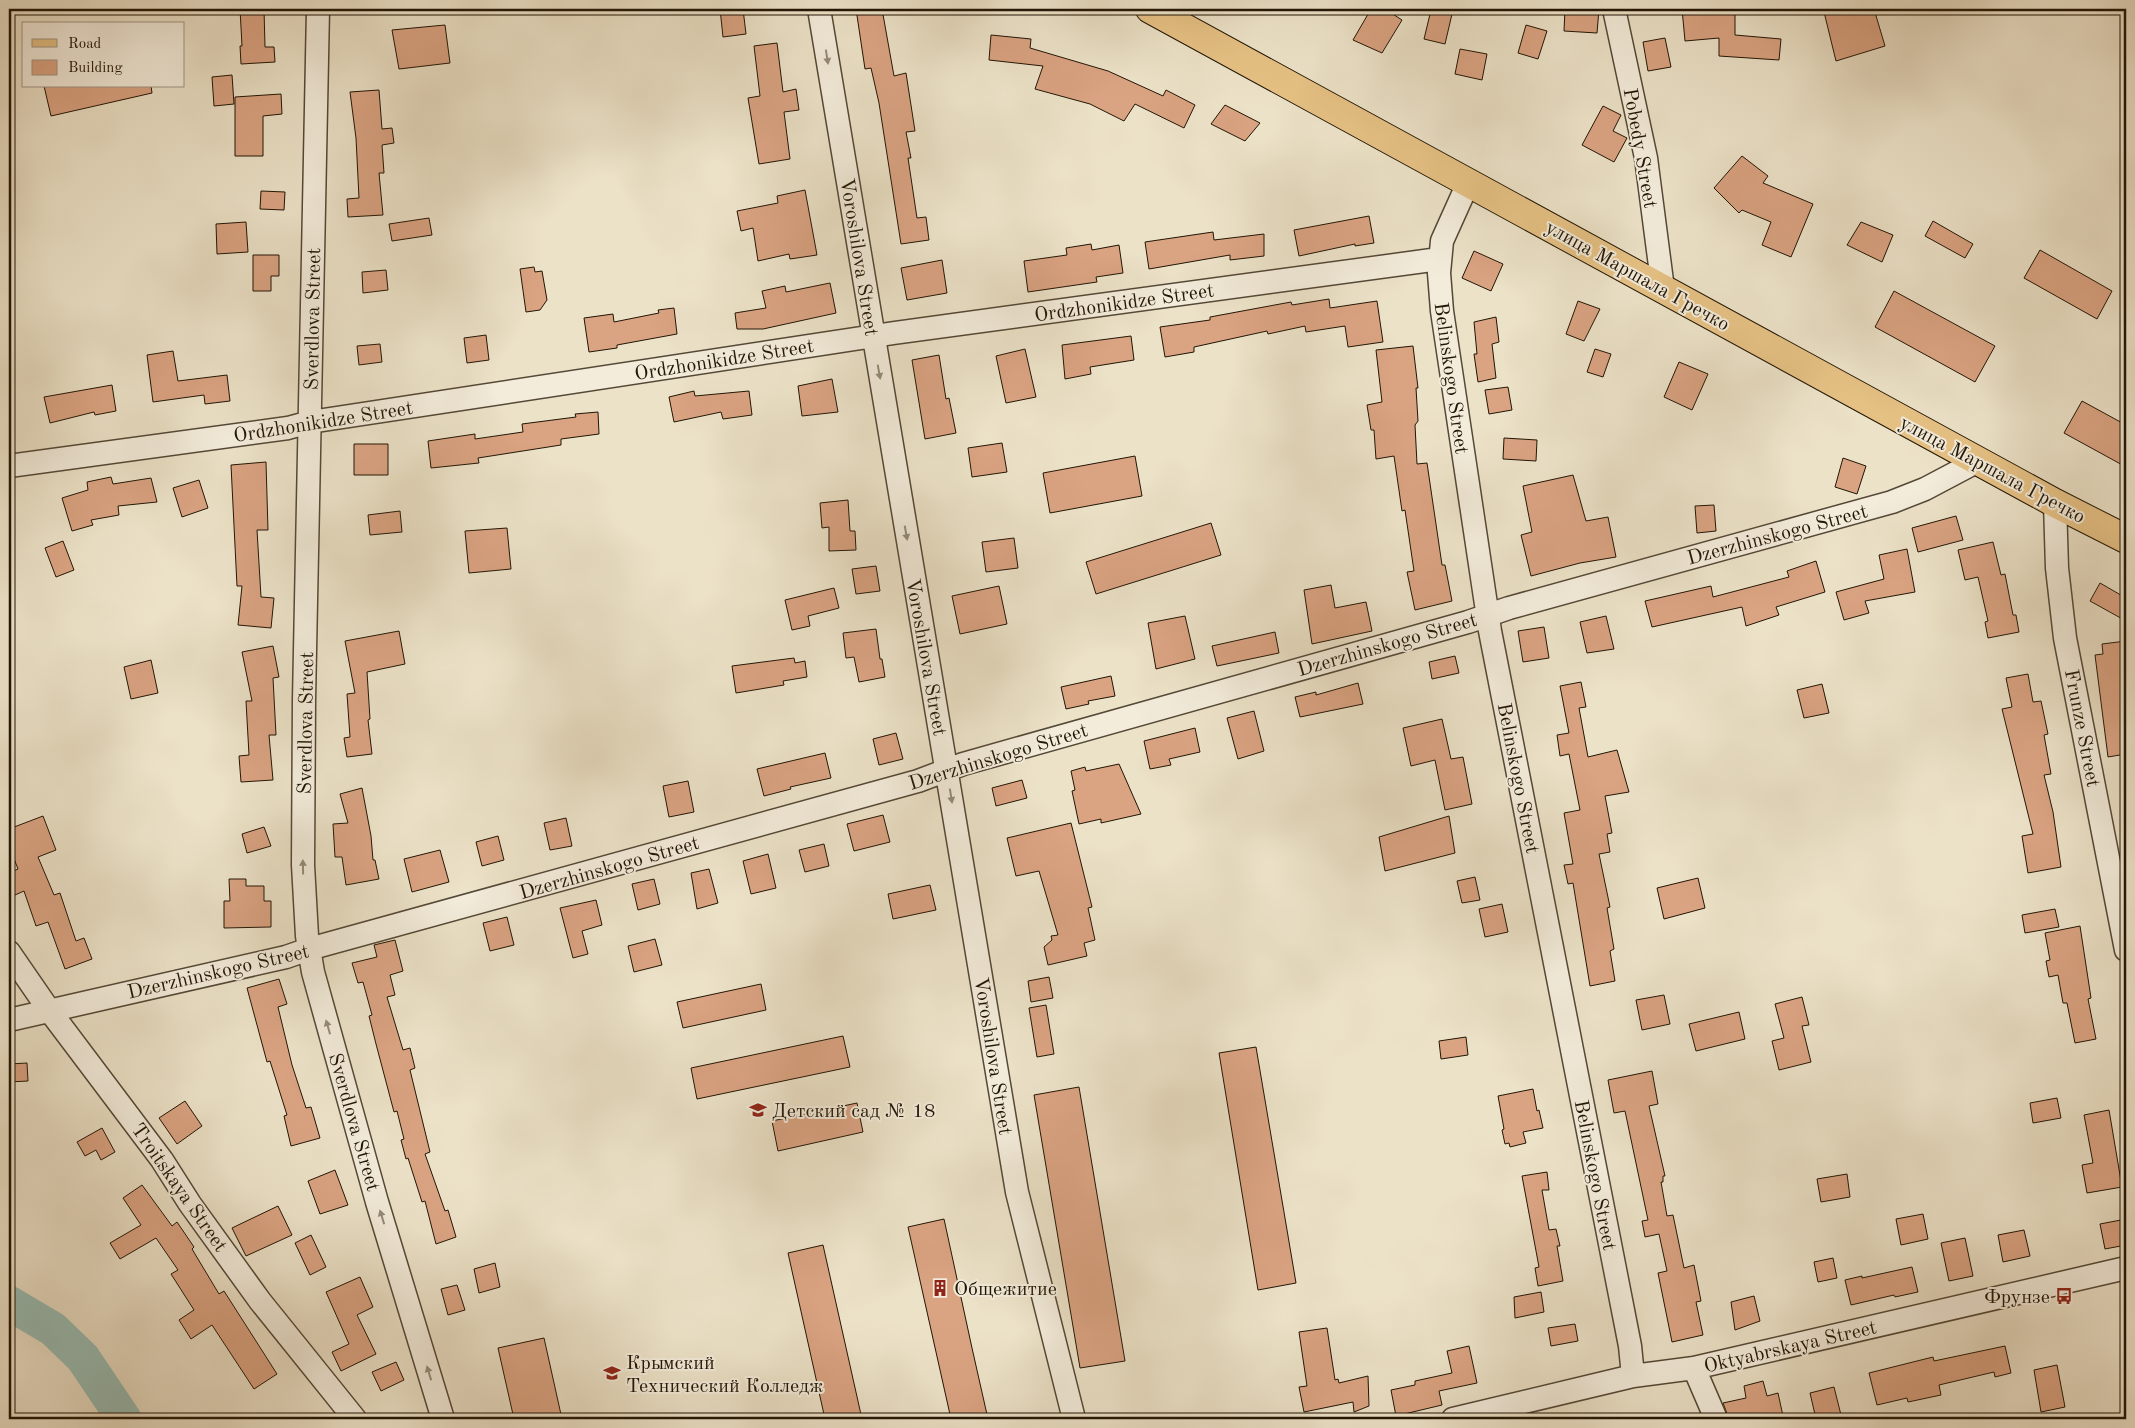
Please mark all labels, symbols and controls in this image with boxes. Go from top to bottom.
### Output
legend [22,22,185,88]
text: Road [68,37,102,52]
one-way arrow [823,49,831,65]
text: Building [68,61,123,76]
street label: Pobedy Street [1619,87,1659,210]
street label: Voroshilova Street [836,177,880,338]
street label: улица Маршала Гречко [1542,218,1732,336]
street label: Sverdlova Street [303,247,325,391]
street label: Ordzhonikidze Street [1033,281,1215,326]
street label: Belinskogo Street [1429,301,1471,455]
street label: Ordzhonikidze Street [633,337,815,385]
one-way arrow [876,365,884,381]
street label: Ordzhonikidze Street [232,399,414,447]
street label: улица Маршала Гречко [1896,413,2088,528]
street label: Dzerzhinskogo Street [1685,502,1870,570]
one-way arrow [903,525,911,541]
street label: Voroshilova Street [901,577,949,738]
street label: Dzerzhinskogo Street [1295,611,1480,681]
street label: Sverdlova Street [296,651,318,795]
street label: Frunze Street [2060,668,2102,789]
street label: Belinskogo Street [1493,701,1541,855]
street label: Dzerzhinskogo Street [907,721,1090,795]
one-way arrow [948,789,956,805]
street label: Dzerzhinskogo Street [517,834,702,904]
one-way arrow [299,859,307,875]
street label: Dzerzhinskogo Street [126,942,311,1004]
street label: Voroshilova Street [970,976,1014,1137]
one-way arrow [324,1019,332,1034]
street label: Sverdlova Street [324,1051,382,1194]
street label: Belinskogo Street [1570,1098,1618,1252]
school or university icon: Детский сад № 18 [748,1100,768,1120]
place label: Детский сад № 18 [772,1102,935,1122]
street label: Troitskaya Street [127,1120,230,1256]
one-way arrow [377,1209,385,1224]
building icon: Общежитие [930,1278,950,1298]
place label: Общежитие [954,1280,1057,1300]
bus stop icon: Фрунзе [2054,1286,2074,1306]
place label: Фрунзе [1984,1288,2050,1308]
street label: Oktyabrskaya Street [1702,1318,1879,1378]
place label: Крымский Технический Колледж [626,1354,823,1397]
school or university icon: Крымский Технический Колледж [602,1363,622,1383]
one-way arrow [424,1365,432,1380]

